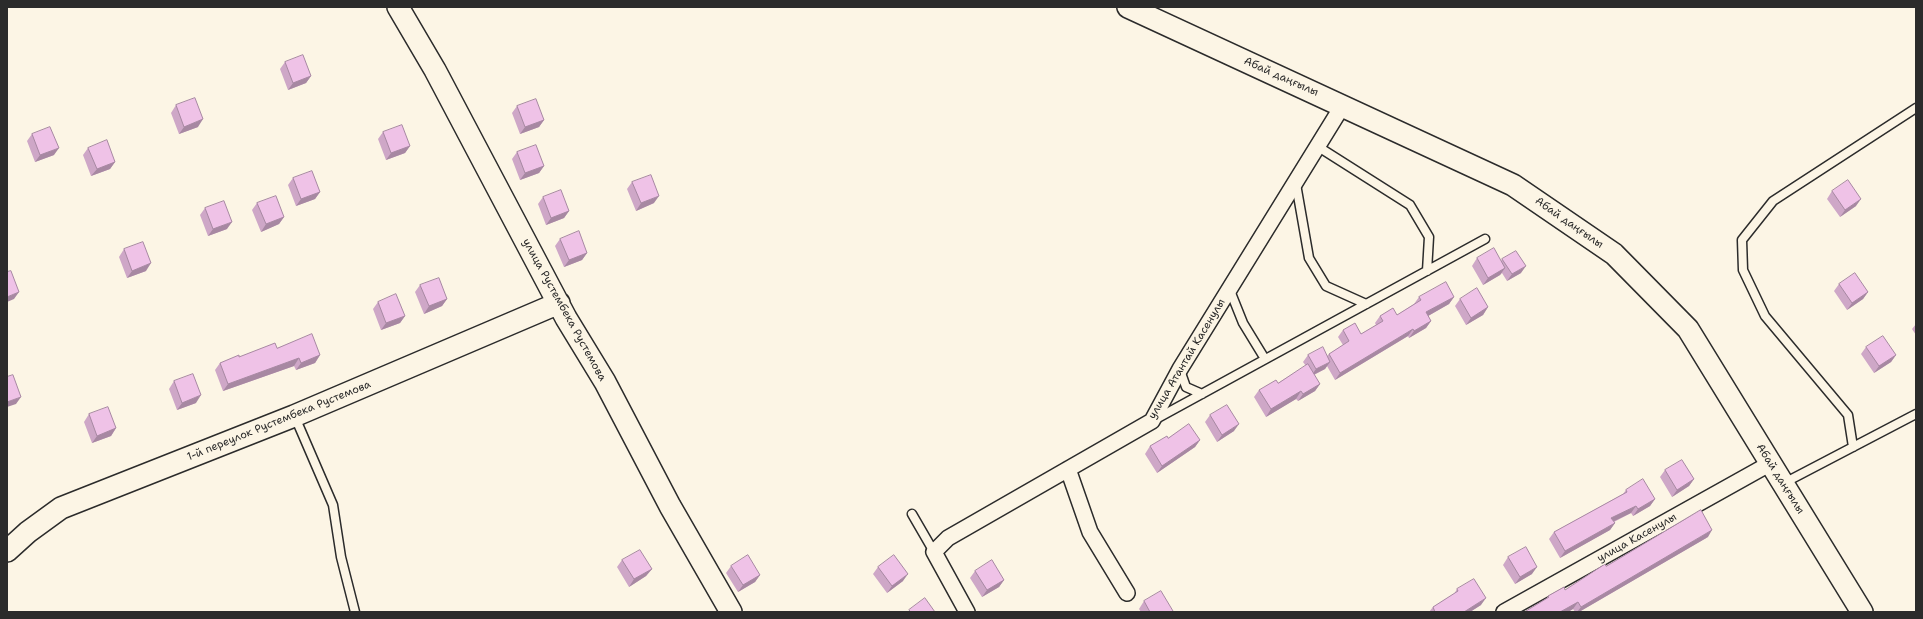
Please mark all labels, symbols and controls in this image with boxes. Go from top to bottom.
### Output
street label: Абай даңғылы [1242,55,1320,99]
street label: Абай даңғылы [1532,195,1606,251]
street label: улица Рустембека Рустемова [519,236,609,384]
street label: улица Атантай Касенулы [1146,296,1228,422]
street label: 1-й переулок Рустембека Рустемова [185,378,373,464]
street label: Абай даңғылы [1753,441,1807,517]
street label: улица Касенулы [1595,511,1679,565]

